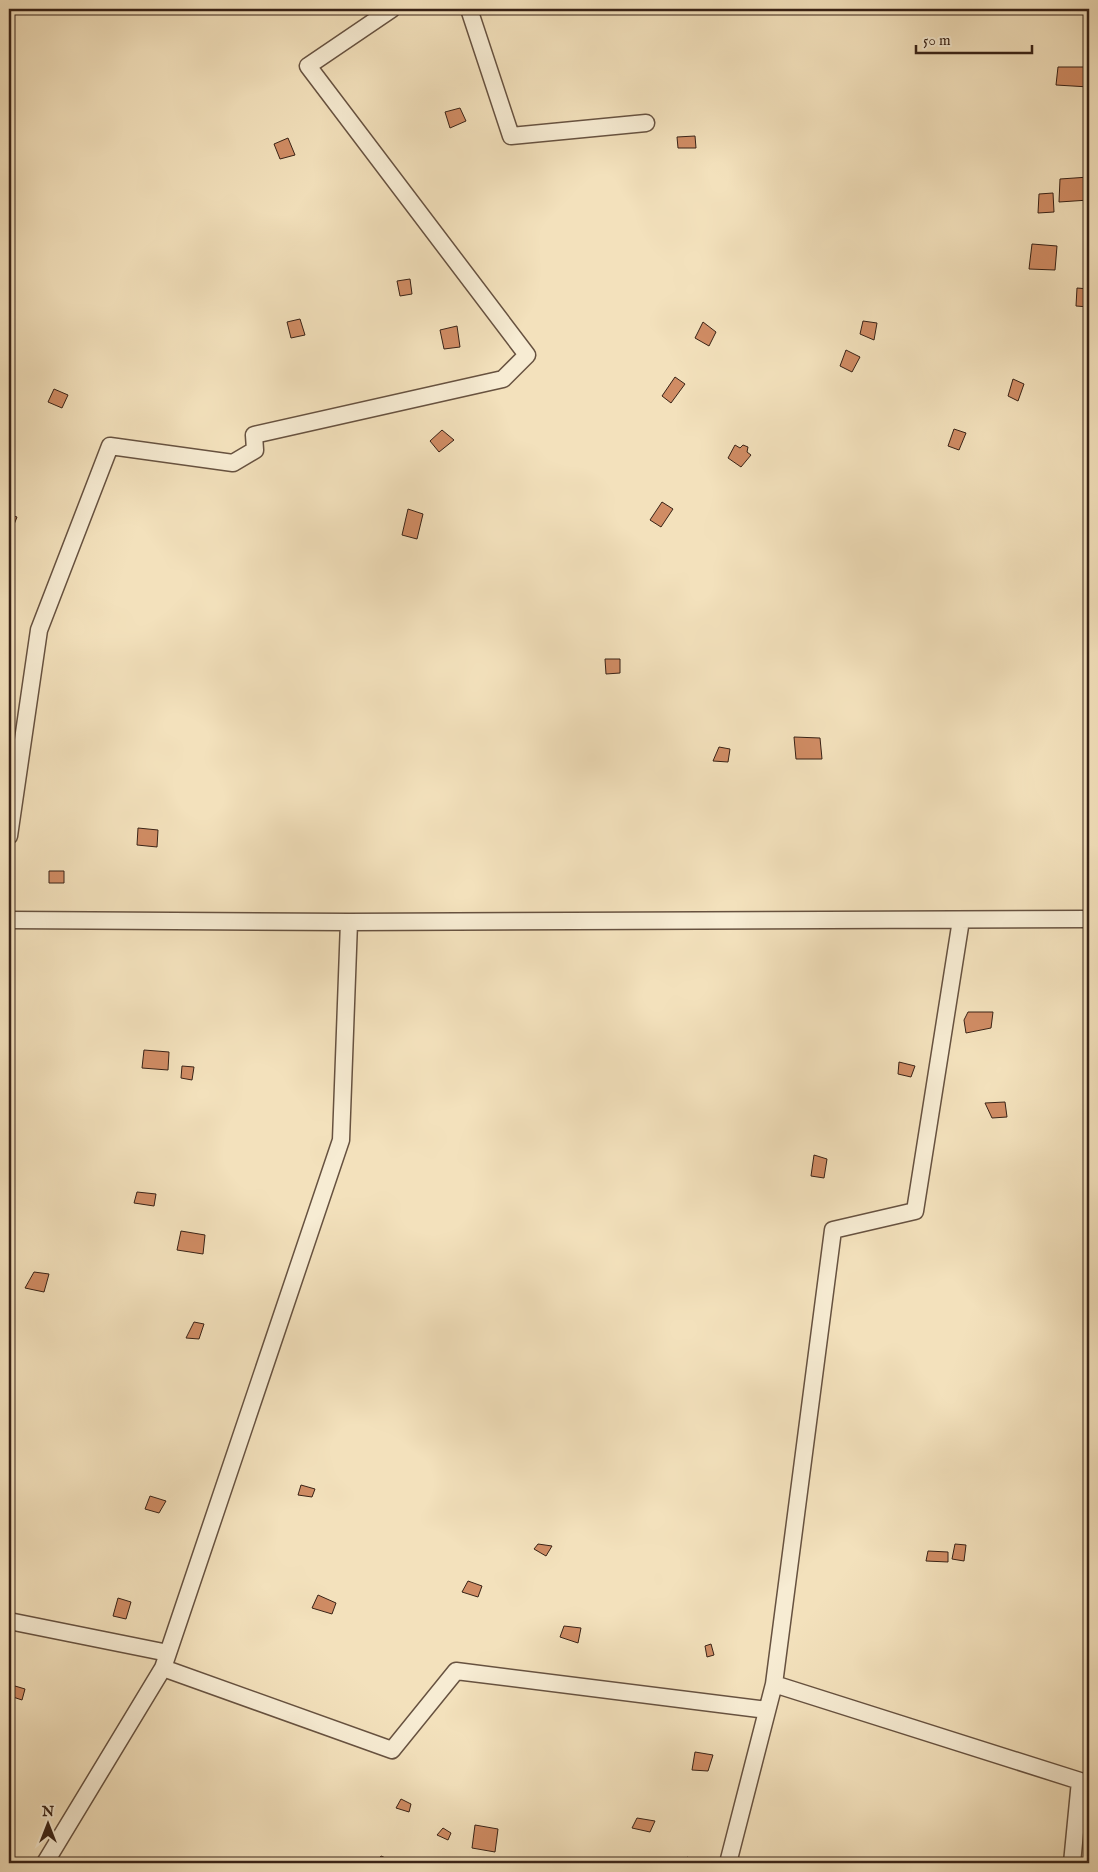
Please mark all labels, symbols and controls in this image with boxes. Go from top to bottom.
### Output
scale bar [916,22,1032,54]
text: 50 m [923,31,951,50]
north arrow [22,1800,72,1850]
text: N [41,1803,54,1821]

